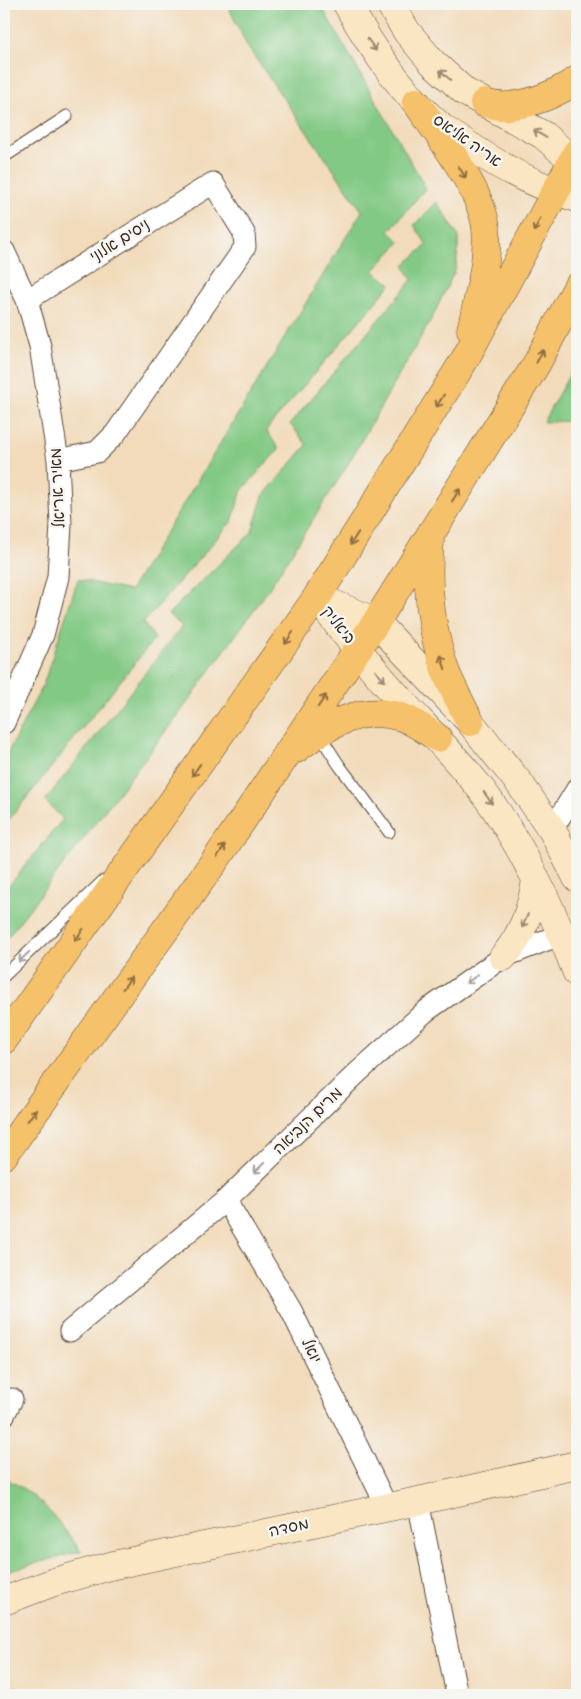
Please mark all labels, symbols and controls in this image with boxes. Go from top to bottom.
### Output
one-way arrow [367,38,377,52]
one-way arrow [439,69,452,81]
street label: אריה אליאס [429,111,505,171]
one-way arrow [533,128,547,138]
one-way arrow [457,165,468,179]
street label: ניסים אלוני [87,215,153,267]
one-way arrow [532,217,541,232]
one-way arrow [535,349,545,364]
one-way arrow [434,393,444,407]
street label: מאיר אריאל [46,447,70,529]
one-way arrow [450,488,461,502]
one-way arrow [349,531,359,545]
street label: ביאליק [317,602,359,648]
one-way arrow [284,630,294,644]
one-way arrow [437,654,447,670]
one-way arrow [375,669,386,682]
one-way arrow [317,695,327,709]
one-way arrow [190,763,201,776]
one-way arrow [482,791,493,804]
one-way arrow [216,844,226,858]
one-way arrow [520,913,530,928]
one-way arrow [73,928,84,941]
one-way arrow [18,951,30,963]
one-way arrow [465,974,479,984]
one-way arrow [122,976,132,990]
street label: מרים הנביאה [269,1083,347,1159]
one-way arrow [27,1108,37,1122]
one-way arrow [253,1162,266,1174]
street label: יואל [297,1335,325,1367]
street label: מסדה [267,1514,311,1542]

